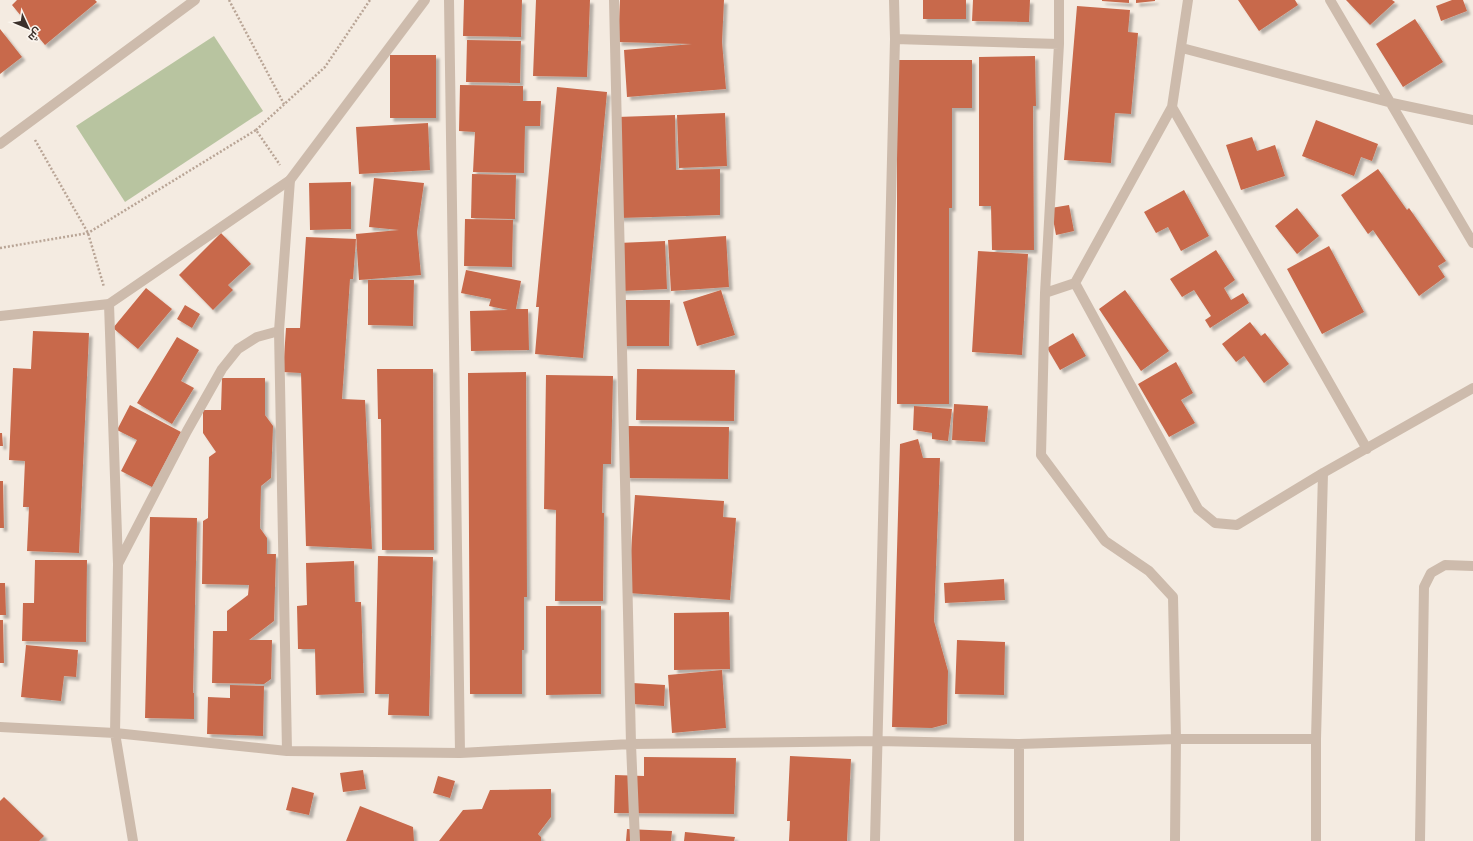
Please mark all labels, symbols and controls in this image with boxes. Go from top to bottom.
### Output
north arrow [8,8,48,48]
text: ش [25,25,44,44]

